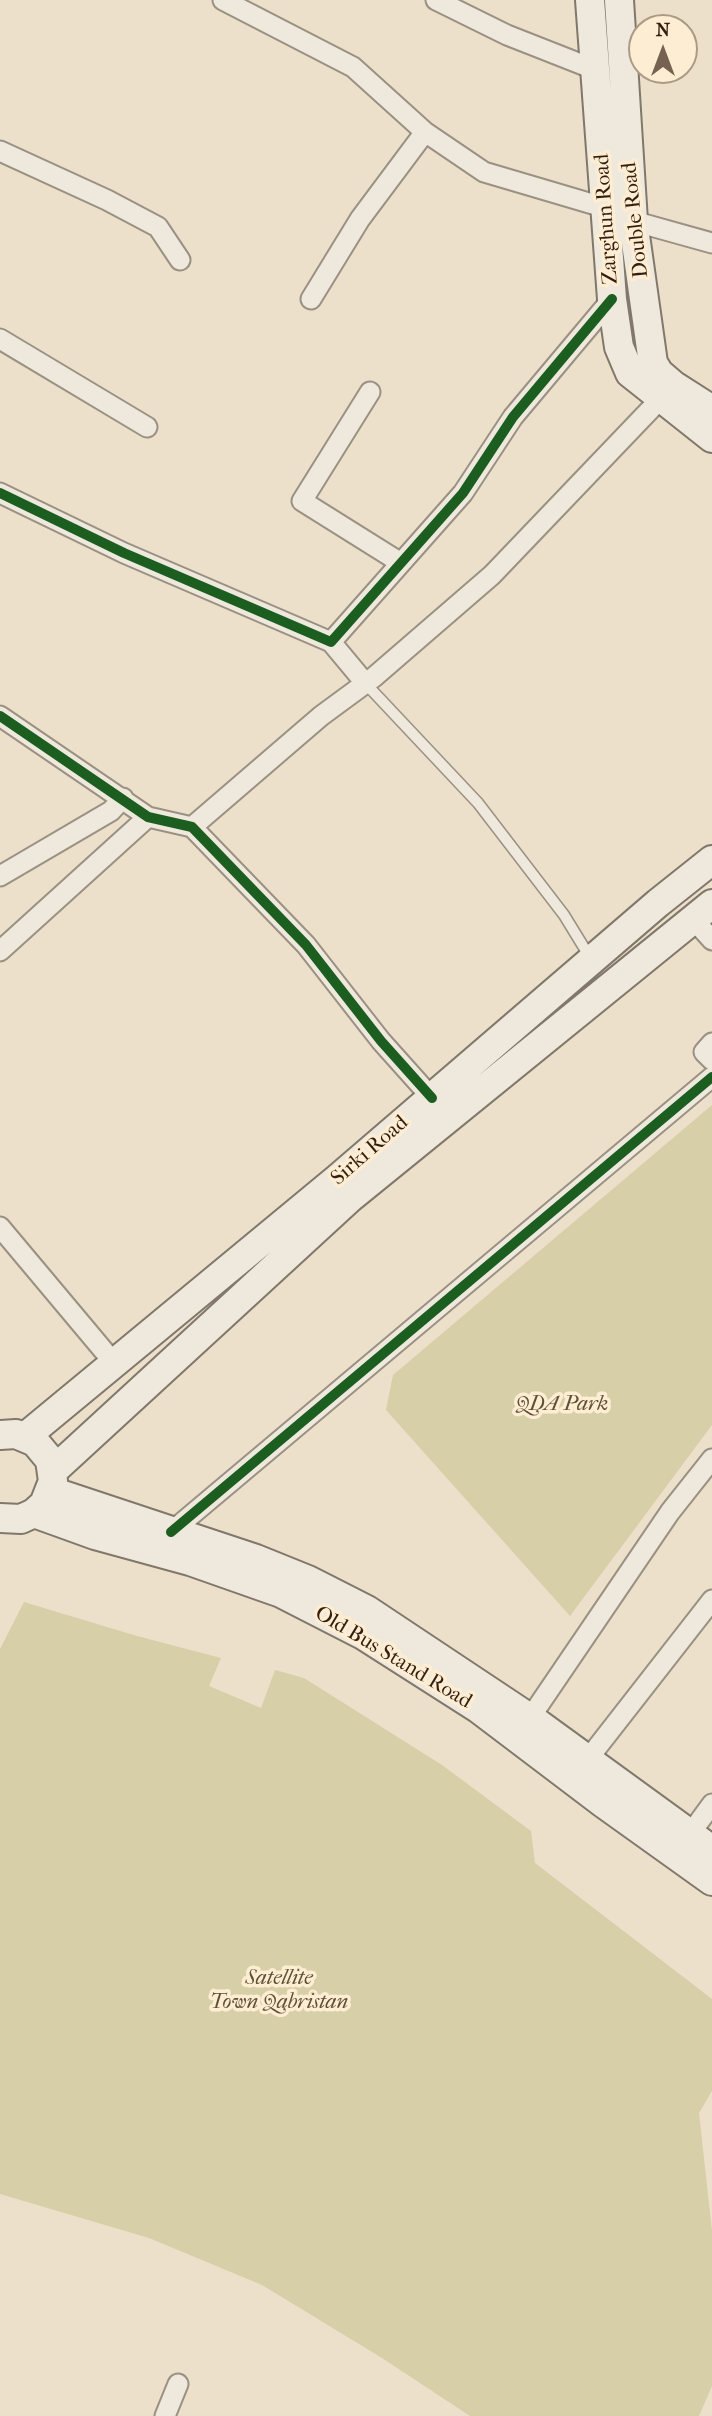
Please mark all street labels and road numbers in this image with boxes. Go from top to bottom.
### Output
street label: Zarghun Road [590,153,624,285]
street label: Double Road [617,161,655,279]
street label: Sirki Road [326,1111,414,1191]
street label: Old Bus Stand Road [310,1601,476,1715]

